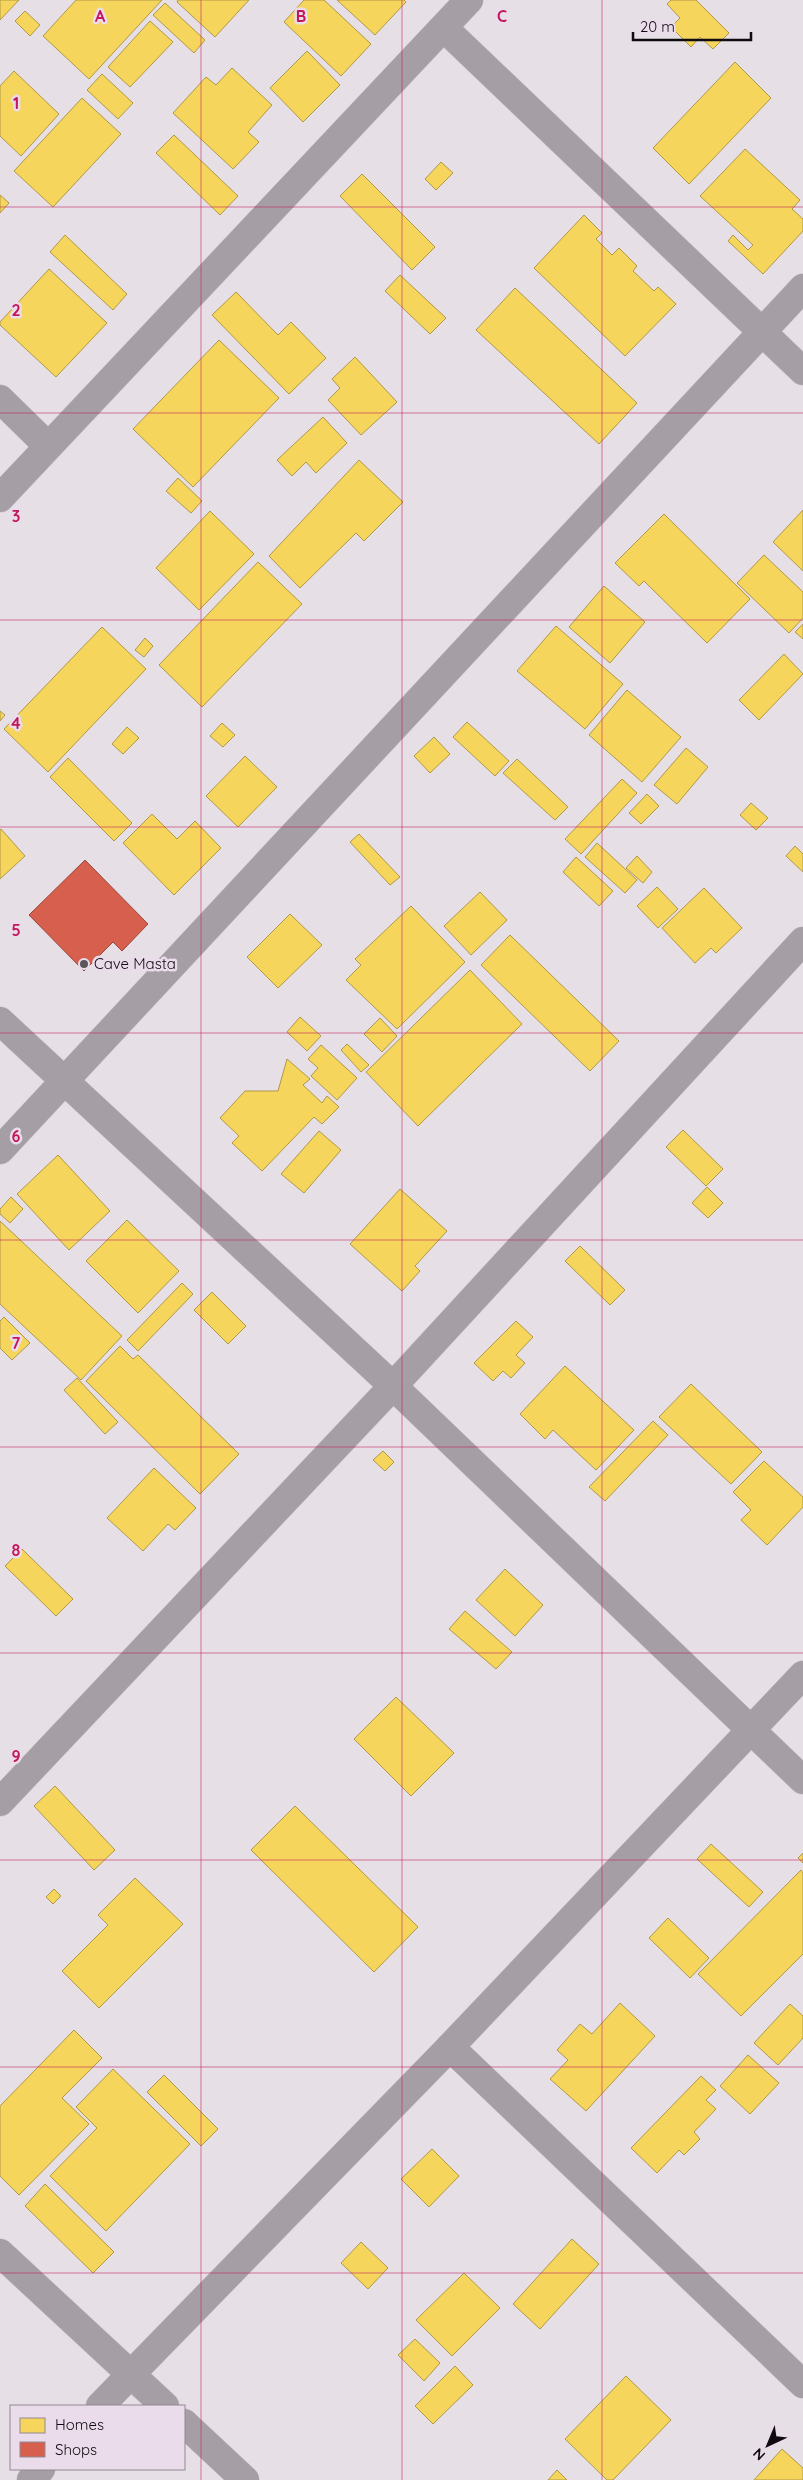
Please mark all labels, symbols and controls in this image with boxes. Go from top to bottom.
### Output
text: A [95,6,106,26]
text: B [296,6,306,26]
text: C [497,6,507,26]
scale bar [633,10,750,42]
text: 20 m [640,17,675,36]
text: 1 [13,93,19,113]
text: 2 [11,300,21,320]
text: 3 [12,506,20,526]
text: 4 [11,713,21,733]
text: 5 [11,920,21,940]
place label: Cave Masta [94,954,176,973]
marker: Cave Masta [78,958,90,970]
text: 6 [12,1126,21,1146]
text: 7 [12,1333,21,1353]
text: 8 [12,1540,21,1560]
text: 9 [11,1746,21,1766]
legend [10,2405,185,2470]
text: Homes [55,2415,104,2434]
north arrow [743,2420,793,2470]
text: Shops [55,2440,97,2459]
text: N [749,2444,769,2464]

